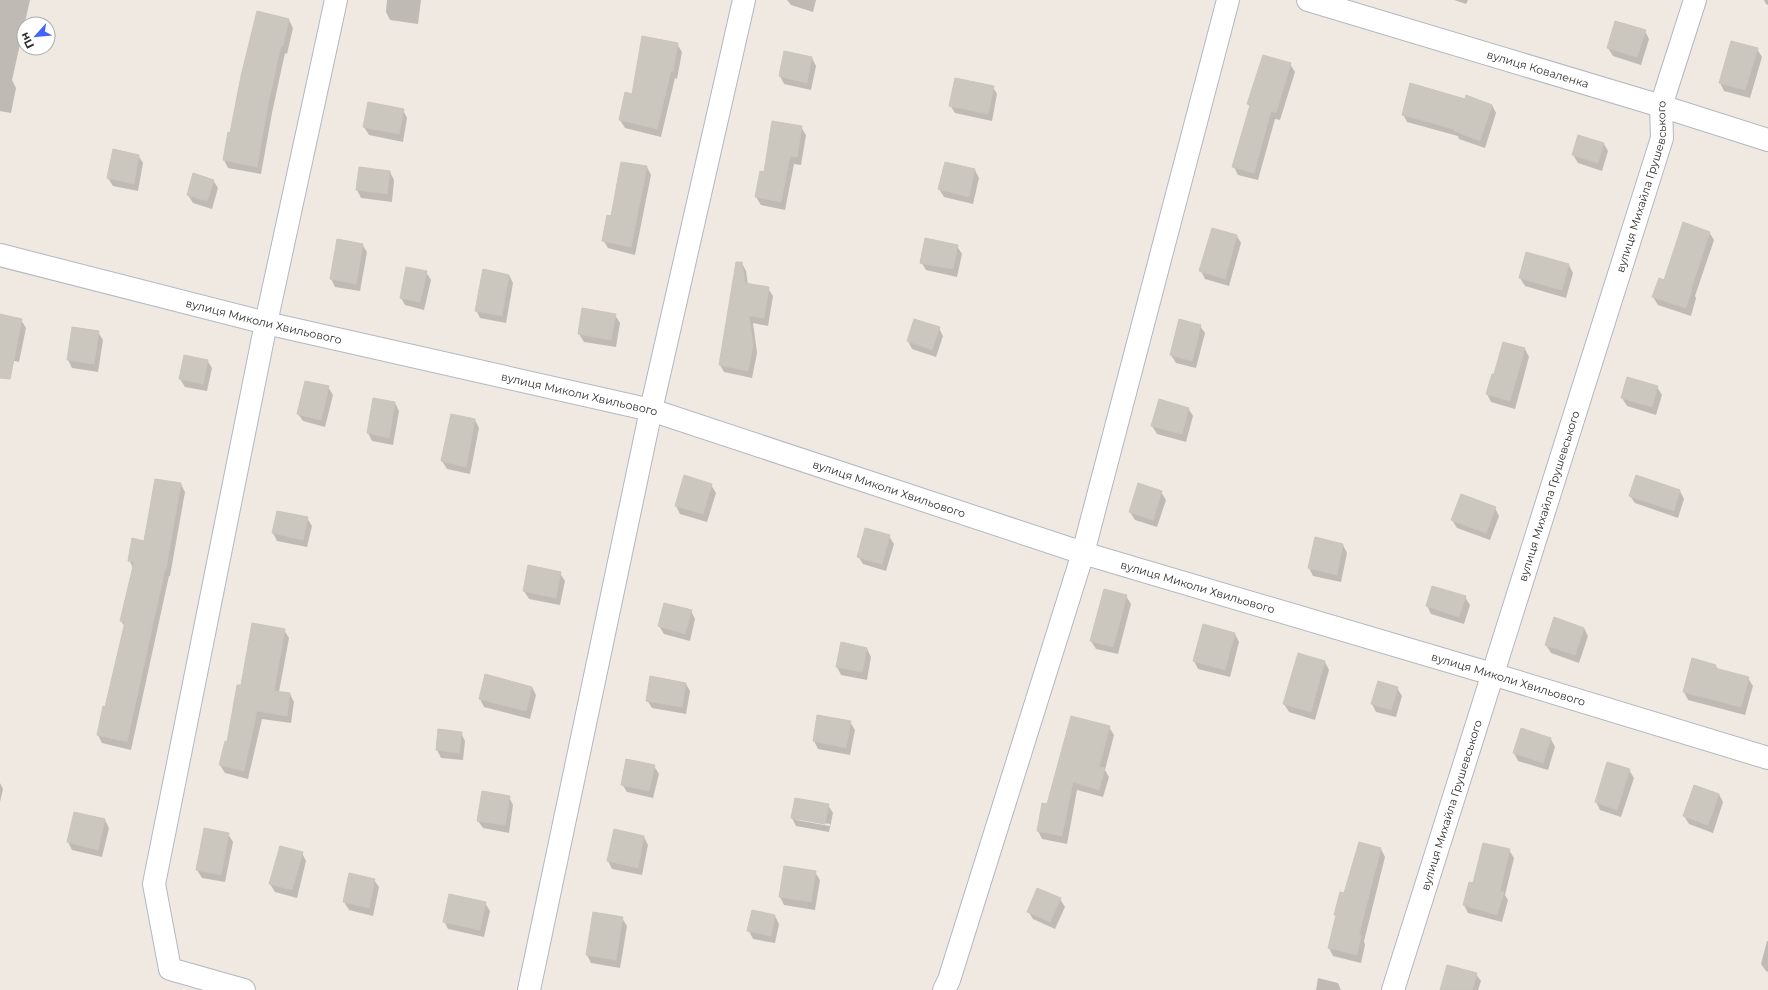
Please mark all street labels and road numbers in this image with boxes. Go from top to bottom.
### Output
street label: вулиця Коваленка [1485,47,1590,91]
street label: вулиця Михайла Грушевського [1613,99,1669,274]
street label: вулиця Миколи Хвильового [184,296,343,347]
street label: вулиця Миколи Хвильового [500,369,660,419]
street label: вулиця Михайла Грушевського [1515,409,1582,583]
street label: вулиця Миколи Хвильового [811,457,967,521]
street label: вулиця Миколи Хвильового [1119,558,1277,616]
street label: вулиця Миколи Хвильового [1430,649,1587,709]
street label: вулиця Михайла Грушевського [1418,718,1485,892]

